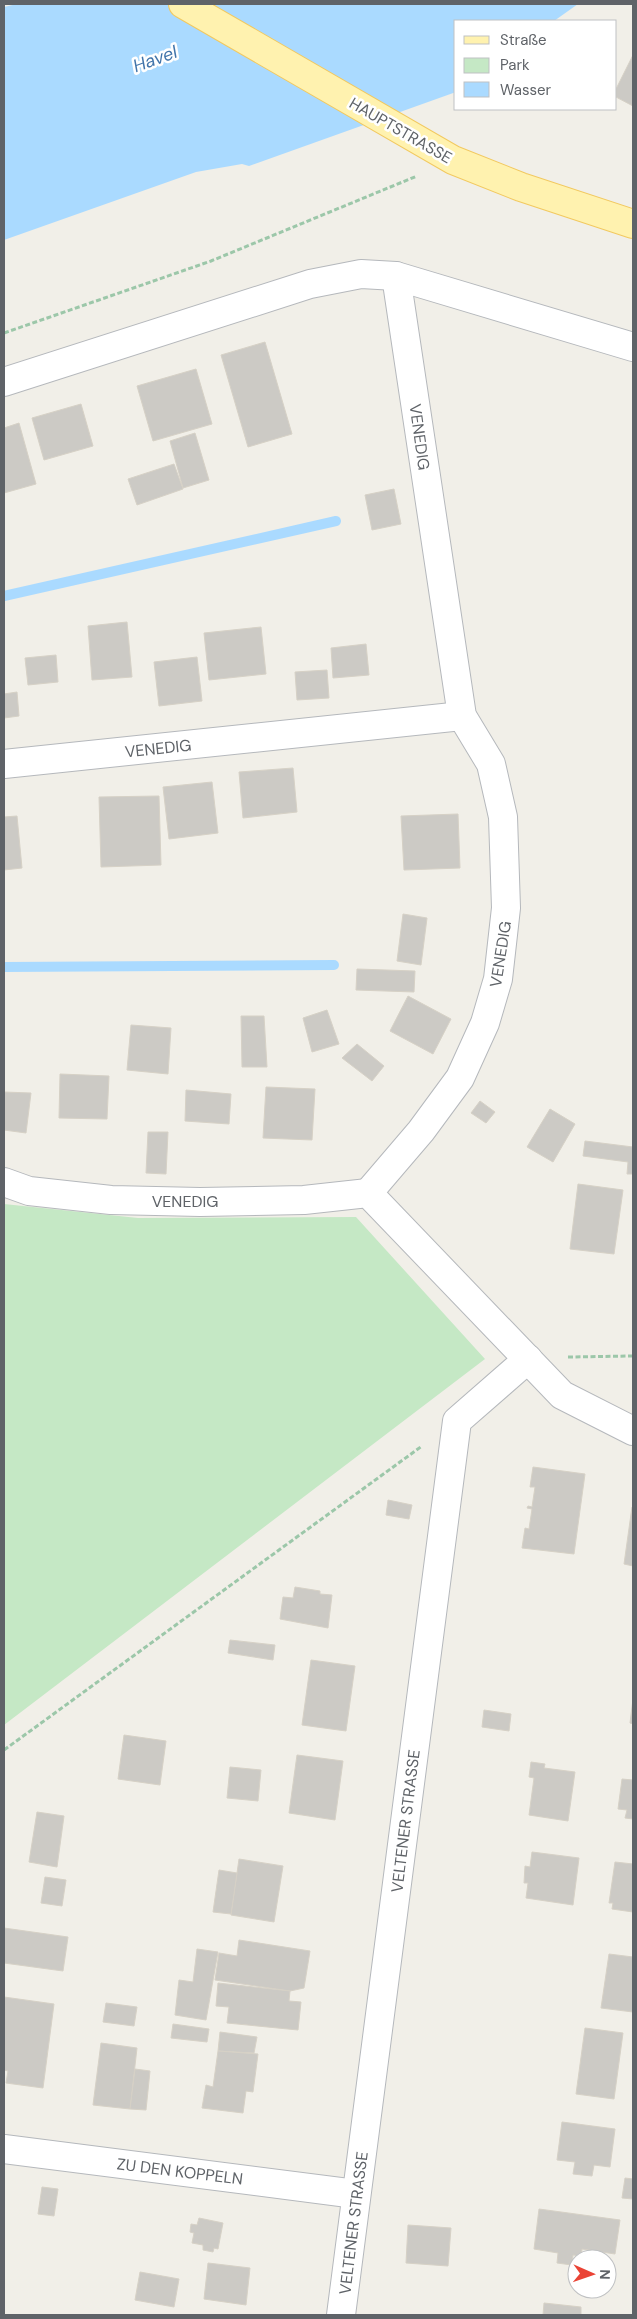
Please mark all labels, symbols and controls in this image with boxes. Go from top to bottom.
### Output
legend [454,20,617,110]
text: Straße [500,30,547,50]
water label: Havel [129,40,181,78]
text: Park [500,55,530,75]
text: Wasser [500,80,552,100]
street label: HAUPTSTRASSE [346,93,456,168]
street label: VENEDIG [404,403,435,472]
street label: VENEDIG [124,735,192,762]
street label: VENEDIG [485,919,516,989]
street label: VENEDIG [152,1191,218,1212]
street label: VELTENER STRASSE [386,1748,425,1894]
street label: VELTENER STRASSE [334,2150,373,2296]
street label: ZU DEN KOPPELN [116,2153,244,2190]
north arrow [567,2249,617,2299]
text: N [596,2269,614,2280]

